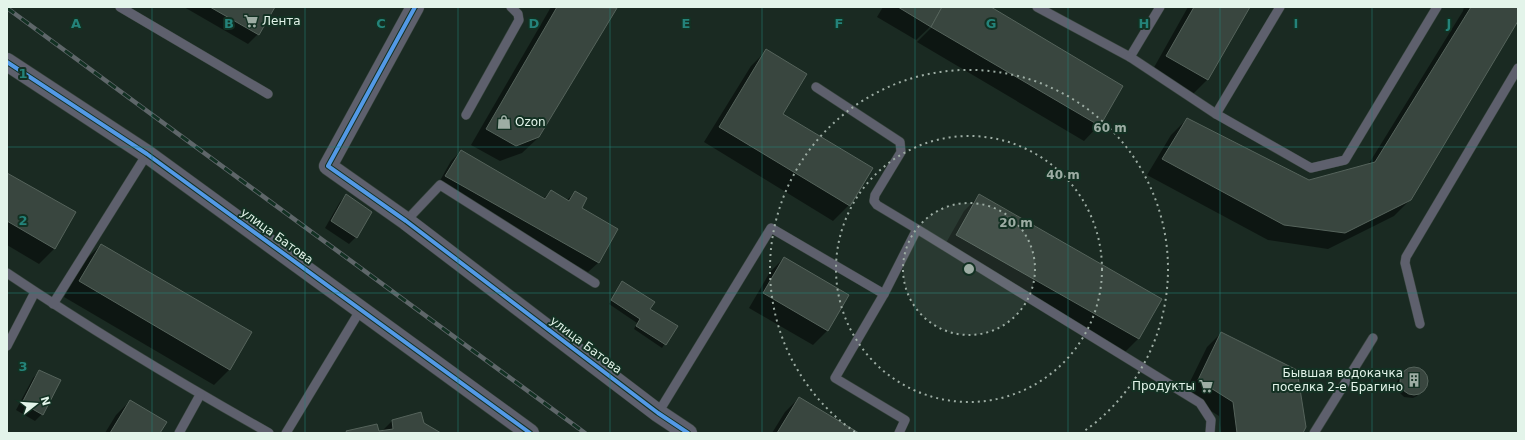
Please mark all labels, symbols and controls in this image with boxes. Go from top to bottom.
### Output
supermarket icon: Лента [243,13,259,29]
place label: Лента [262,14,301,28]
text: A [71,16,81,31]
text: B [224,16,234,31]
text: C [376,16,386,31]
text: D [529,16,540,31]
text: E [682,16,690,31]
text: F [835,16,843,31]
text: G [986,16,996,31]
text: H [1139,16,1149,31]
text: I [1294,16,1298,31]
text: J [1446,16,1451,31]
text: 1 [18,66,28,81]
shop icon: Ozon [496,114,512,130]
place label: Ozon [515,115,546,129]
text: 60 m [1093,121,1127,135]
text: 40 m [1046,168,1080,182]
street label: улица Батова [238,205,316,267]
text: 2 [18,213,28,228]
text: 20 m [999,216,1033,230]
centre of rings [962,262,976,276]
street label: улица Батова [547,313,625,377]
text: 3 [18,359,28,374]
place label: Бывшая водокачка поселка 2-е Брагино [1272,366,1403,394]
building icon: Бывшая водокачка поселка 2-е Брагино [1406,372,1422,388]
supermarket icon: Продукты [1198,378,1214,394]
place label: Продукты [1132,379,1195,393]
north arrow [16,384,56,424]
text: N [38,395,53,408]

